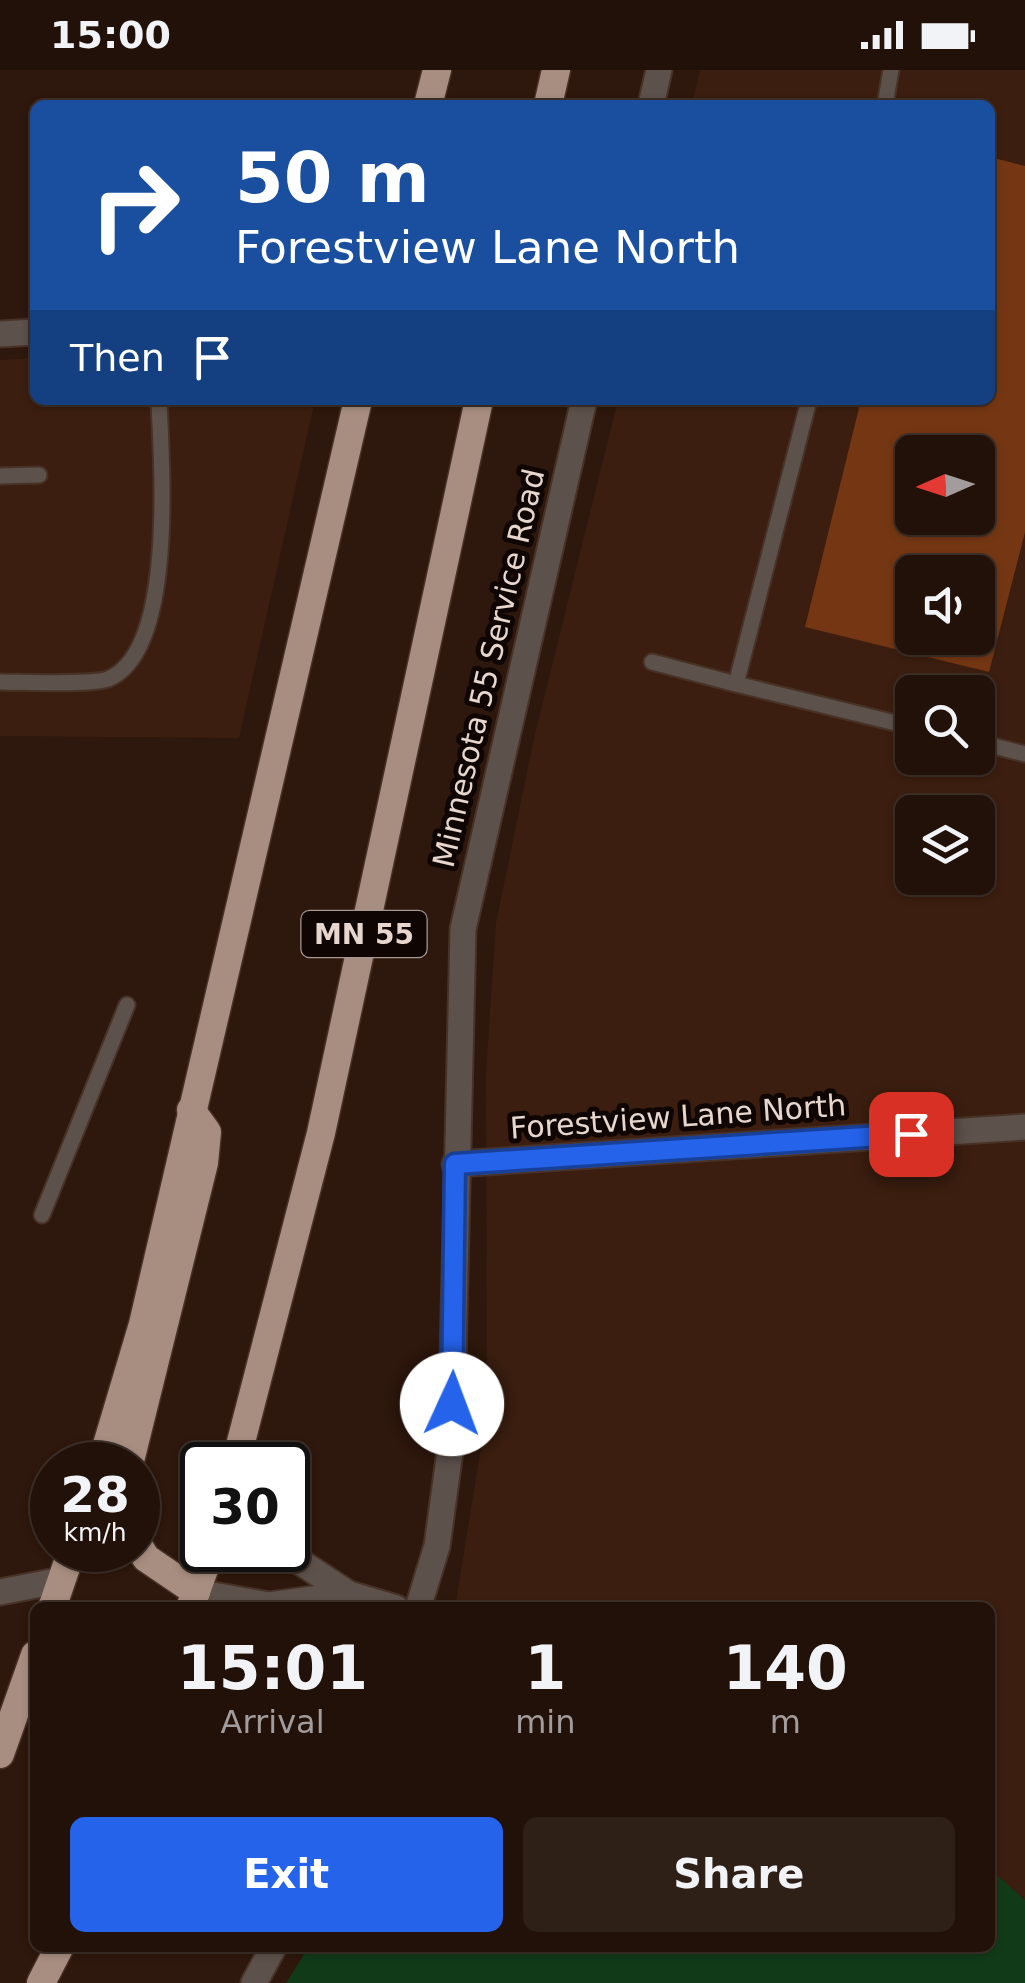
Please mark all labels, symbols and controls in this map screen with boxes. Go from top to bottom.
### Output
text: 15:00 [50,13,171,57]
text: 50 m [235,137,430,219]
icon: right [70,140,200,270]
text: Forestview Lane North [235,221,740,274]
icon: arrive [185,330,240,385]
text: Then [70,336,165,380]
north arrow [895,435,995,535]
map controls [895,435,995,895]
street label: Minnesota 55 Service Road [426,465,551,870]
button: sound [895,555,995,655]
button: search [895,675,995,775]
button: layers [895,795,995,895]
road number: MN 55 [302,911,426,957]
street label: Forestview Lane North [509,1087,847,1146]
pin [869,1092,954,1177]
icon: arrive [884,1107,939,1162]
position arrow [400,1352,504,1456]
speed limit sign: 30 [180,1442,310,1572]
text: 28 [60,1466,130,1524]
text: km/h [63,1518,127,1547]
text: 15:01 [177,1633,368,1703]
text: 1 [524,1633,566,1703]
text: 140 [723,1633,848,1703]
text: Arrival [221,1703,325,1741]
text: min [515,1703,576,1741]
text: m [770,1703,801,1741]
button: Exit [70,1817,503,1932]
button: Share [523,1817,955,1932]

